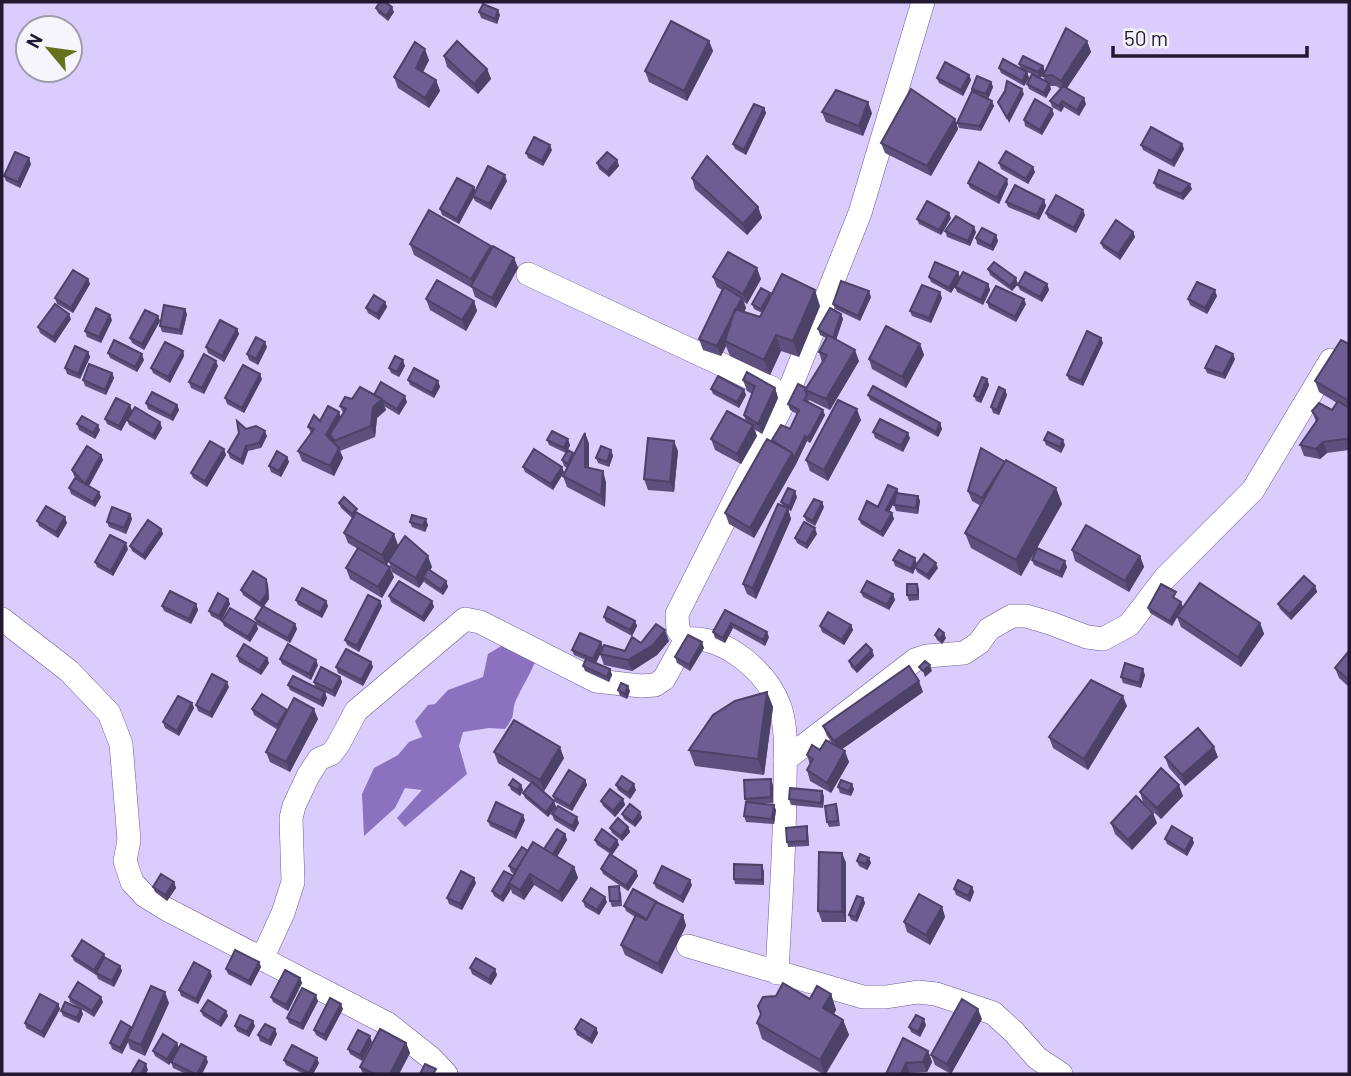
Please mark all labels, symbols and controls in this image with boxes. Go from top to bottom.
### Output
north arrow [14,14,84,84]
scale bar [1113,14,1307,58]
text: 50 m [1124,25,1168,50]
text: N [21,29,47,52]

